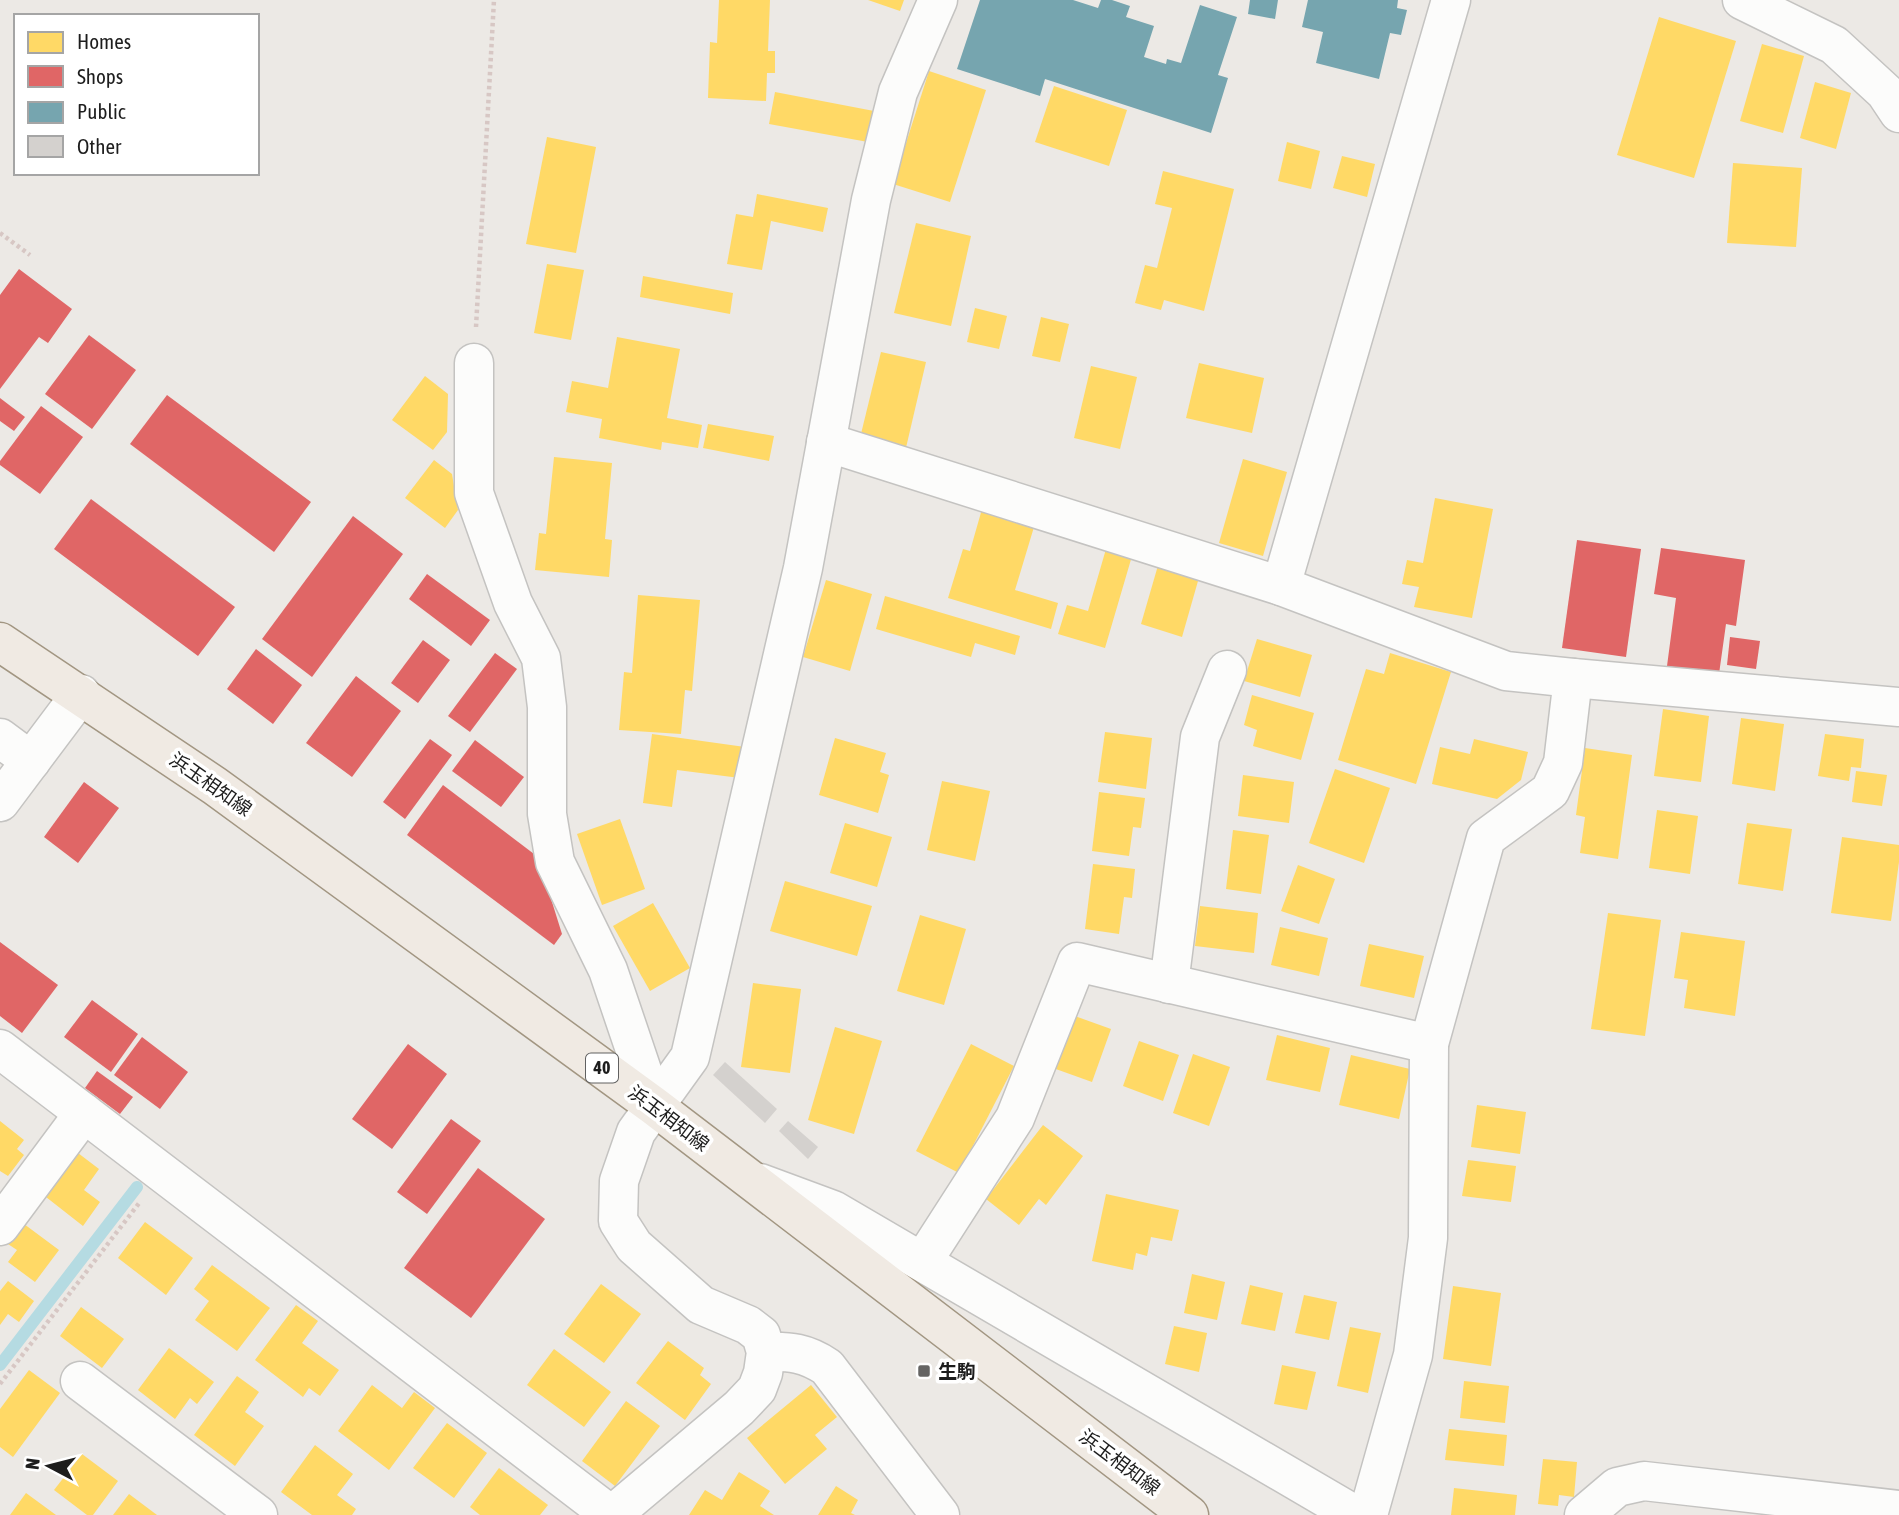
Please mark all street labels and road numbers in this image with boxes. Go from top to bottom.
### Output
street label: 浜玉相知線 [166,748,256,820]
road number: 40 [586,1054,618,1083]
street label: 浜玉相知線 [624,1081,714,1155]
street label: 浜玉相知線 [1075,1425,1165,1499]

